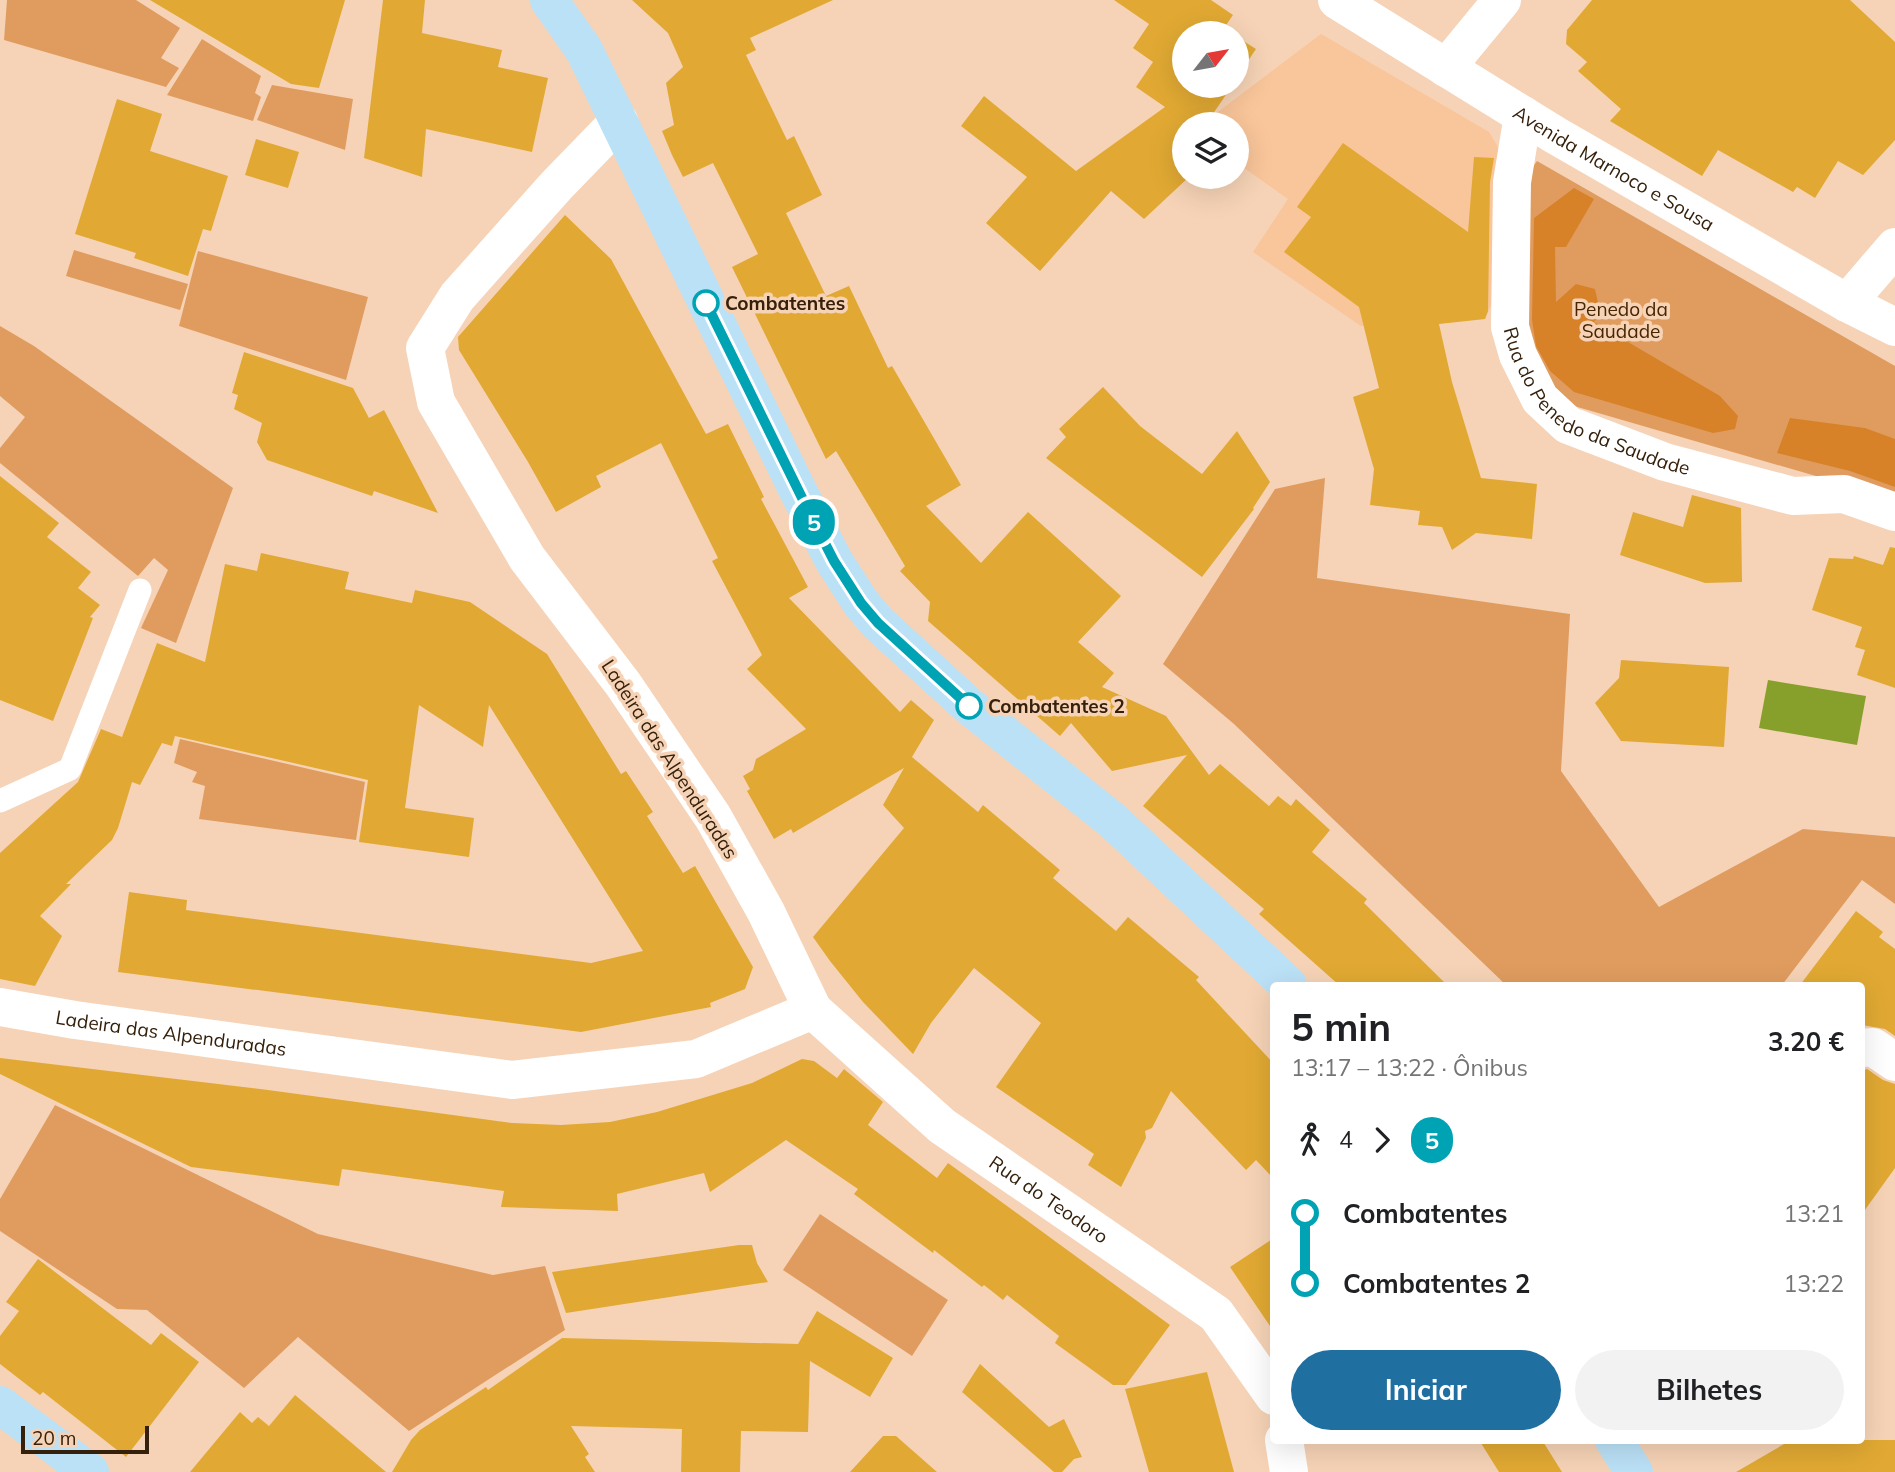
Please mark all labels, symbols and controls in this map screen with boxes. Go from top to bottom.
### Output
north arrow [1172,21,1250,98]
map controls [1172,21,1249,189]
street label: Avenida Marnoco e Sousa [1509,100,1719,236]
button: layers [1172,112,1249,189]
marker: Combatentes [693,290,719,316]
place label: Combatentes [725,291,845,315]
park label: Penedo da Saudade [1574,297,1668,343]
street label: Rua do Penedo da Saudade [1499,324,1693,480]
line badge: 5 [791,499,837,545]
text: 5 [807,507,821,537]
street label: Ladeira das Alpenduradas [597,655,743,863]
marker: Combatentes 2 [956,693,982,719]
place label: Combatentes 2 [988,694,1125,718]
text: 5 min [1291,1003,1391,1051]
street label: Ladeira das Alpenduradas [54,1005,288,1061]
text: 3.20 € [1768,1025,1844,1058]
text: 13:17 – 13:22 · Ônibus [1291,1053,1528,1082]
icon: walk [1291,1121,1329,1159]
icon: forward [1363,1121,1401,1159]
text: 4 [1339,1125,1353,1154]
text: 5 [1425,1125,1439,1155]
street label: Rua do Teodoro [985,1150,1113,1248]
text: Combatentes [1343,1197,1508,1230]
text: 13:21 [1784,1199,1844,1228]
text: Combatentes 2 [1343,1267,1530,1300]
text: 13:22 [1784,1269,1844,1298]
button: Iniciar [1291,1350,1561,1430]
button: Bilhetes [1575,1350,1844,1430]
scale bar [21,1423,149,1455]
text: 20 m [32,1426,76,1450]

